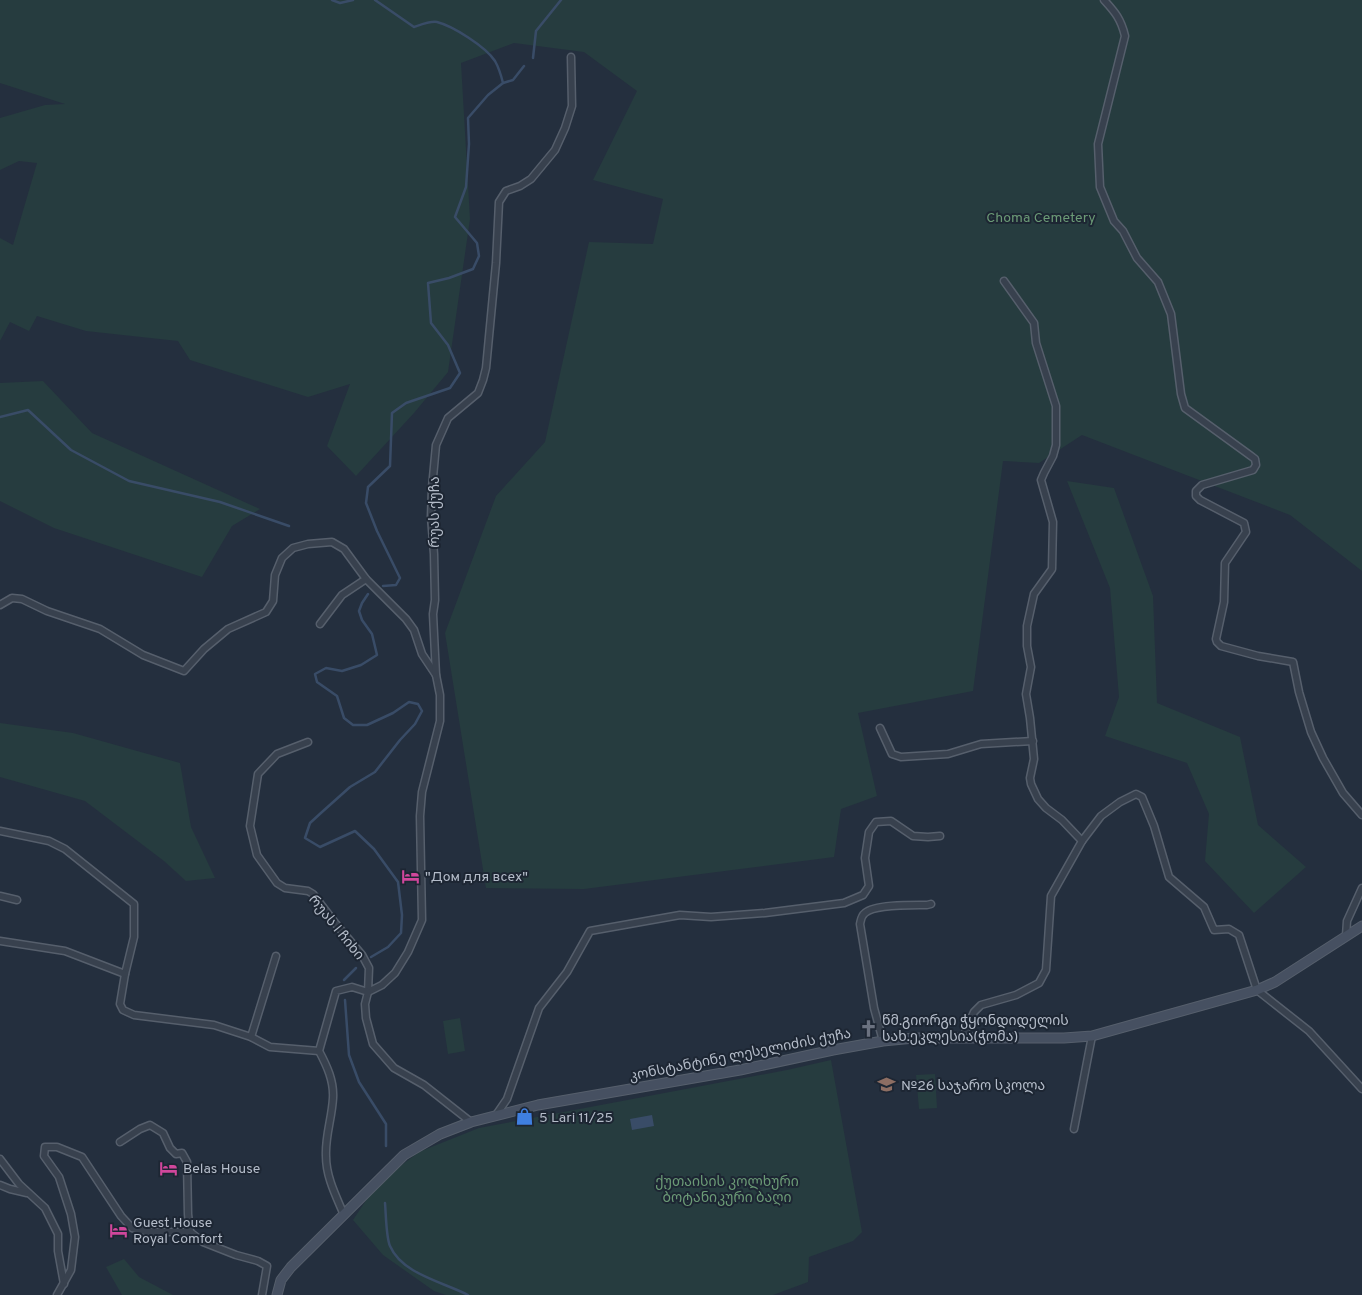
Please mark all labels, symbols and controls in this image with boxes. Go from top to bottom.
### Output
park label: Choma Cemetery [986,210,1096,227]
street label: რუას ქუჩა [427,476,444,548]
hotel icon: "Дом для всех" [401,866,421,886]
place label: "Дом для всех" [425,869,528,886]
street label: რუას I ჩიხი [304,892,367,964]
place label: წმ.გიორგი ჭყონდიდელის სახ.ეკლესია(ჭომა) [882,1013,1069,1046]
church icon: წმ.გიორგი ჭყონდიდელის სახ.ეკლესია(ჭომა) [858,1018,878,1038]
street label: კონსტანტინე ლესელიძის ქუჩა [628,1026,853,1085]
school or university icon: №26 საჯარო სკოლა [877,1075,897,1095]
place label: №26 საჯარო სკოლა [901,1078,1045,1095]
shop icon: 5 Lari 11/25 [515,1107,535,1127]
place label: 5 Lari 11/25 [539,1110,613,1127]
hotel icon: Belas House [159,1158,179,1178]
place label: Belas House [183,1161,260,1178]
park label: ქუთაისის კოლხური ბოტანიკური ბაღი [655,1174,799,1207]
place label: Guest House Royal Comfort [133,1215,223,1248]
hotel icon: Guest House Royal Comfort [109,1220,129,1240]

